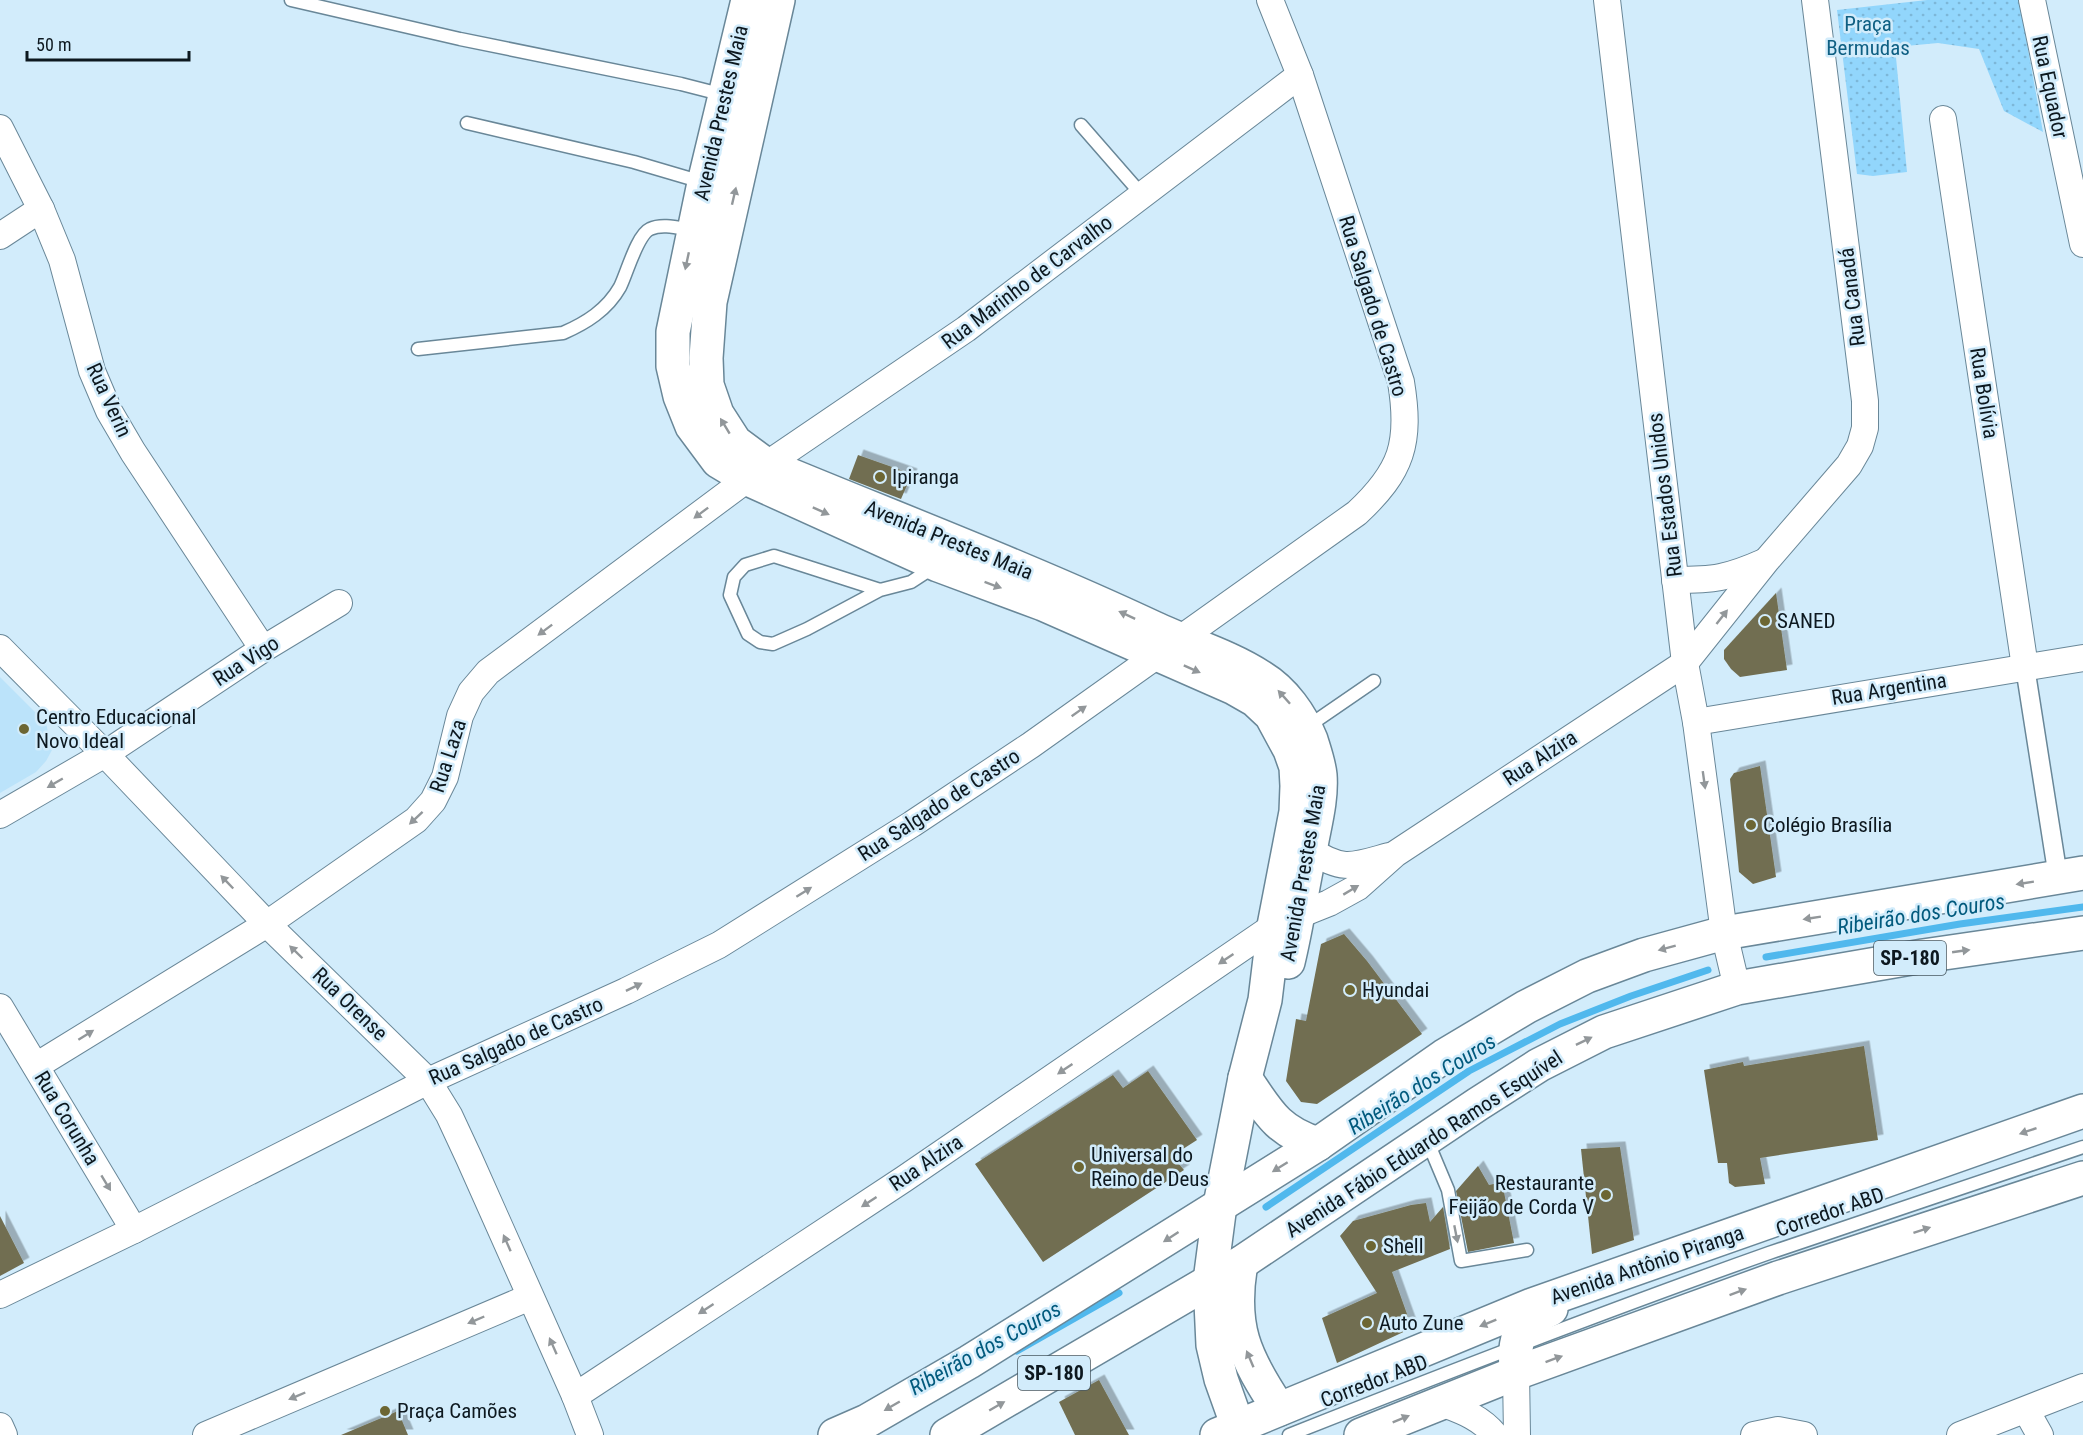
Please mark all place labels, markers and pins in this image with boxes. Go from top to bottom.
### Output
place label: Ipiranga [892,465,959,489]
marker: Ipiranga [873,470,887,484]
place label: SANED [1777,609,1835,633]
marker: SANED [1758,614,1772,628]
place label: Centro Educacional Novo Ideal [36,705,196,753]
marker: Centro Educacional Novo Ideal [17,722,31,736]
place label: Colégio Brasília [1763,813,1892,837]
marker: Colégio Brasília [1744,818,1758,832]
place label: Hyundai [1362,978,1429,1002]
marker: Hyundai [1343,983,1357,997]
place label: Universal do Reino de Deus [1091,1143,1209,1191]
marker: Universal do Reino de Deus [1072,1160,1086,1174]
place label: Restaurante Feijão de Corda V [1449,1171,1594,1219]
marker: Restaurante Feijão de Corda V [1599,1188,1613,1202]
place label: Shell [1383,1234,1424,1258]
marker: Shell [1364,1239,1378,1253]
place label: Auto Zune [1379,1311,1464,1335]
marker: Auto Zune [1360,1316,1374,1330]
place label: Praça Camões [397,1399,517,1423]
marker: Praça Camões [378,1404,392,1418]

